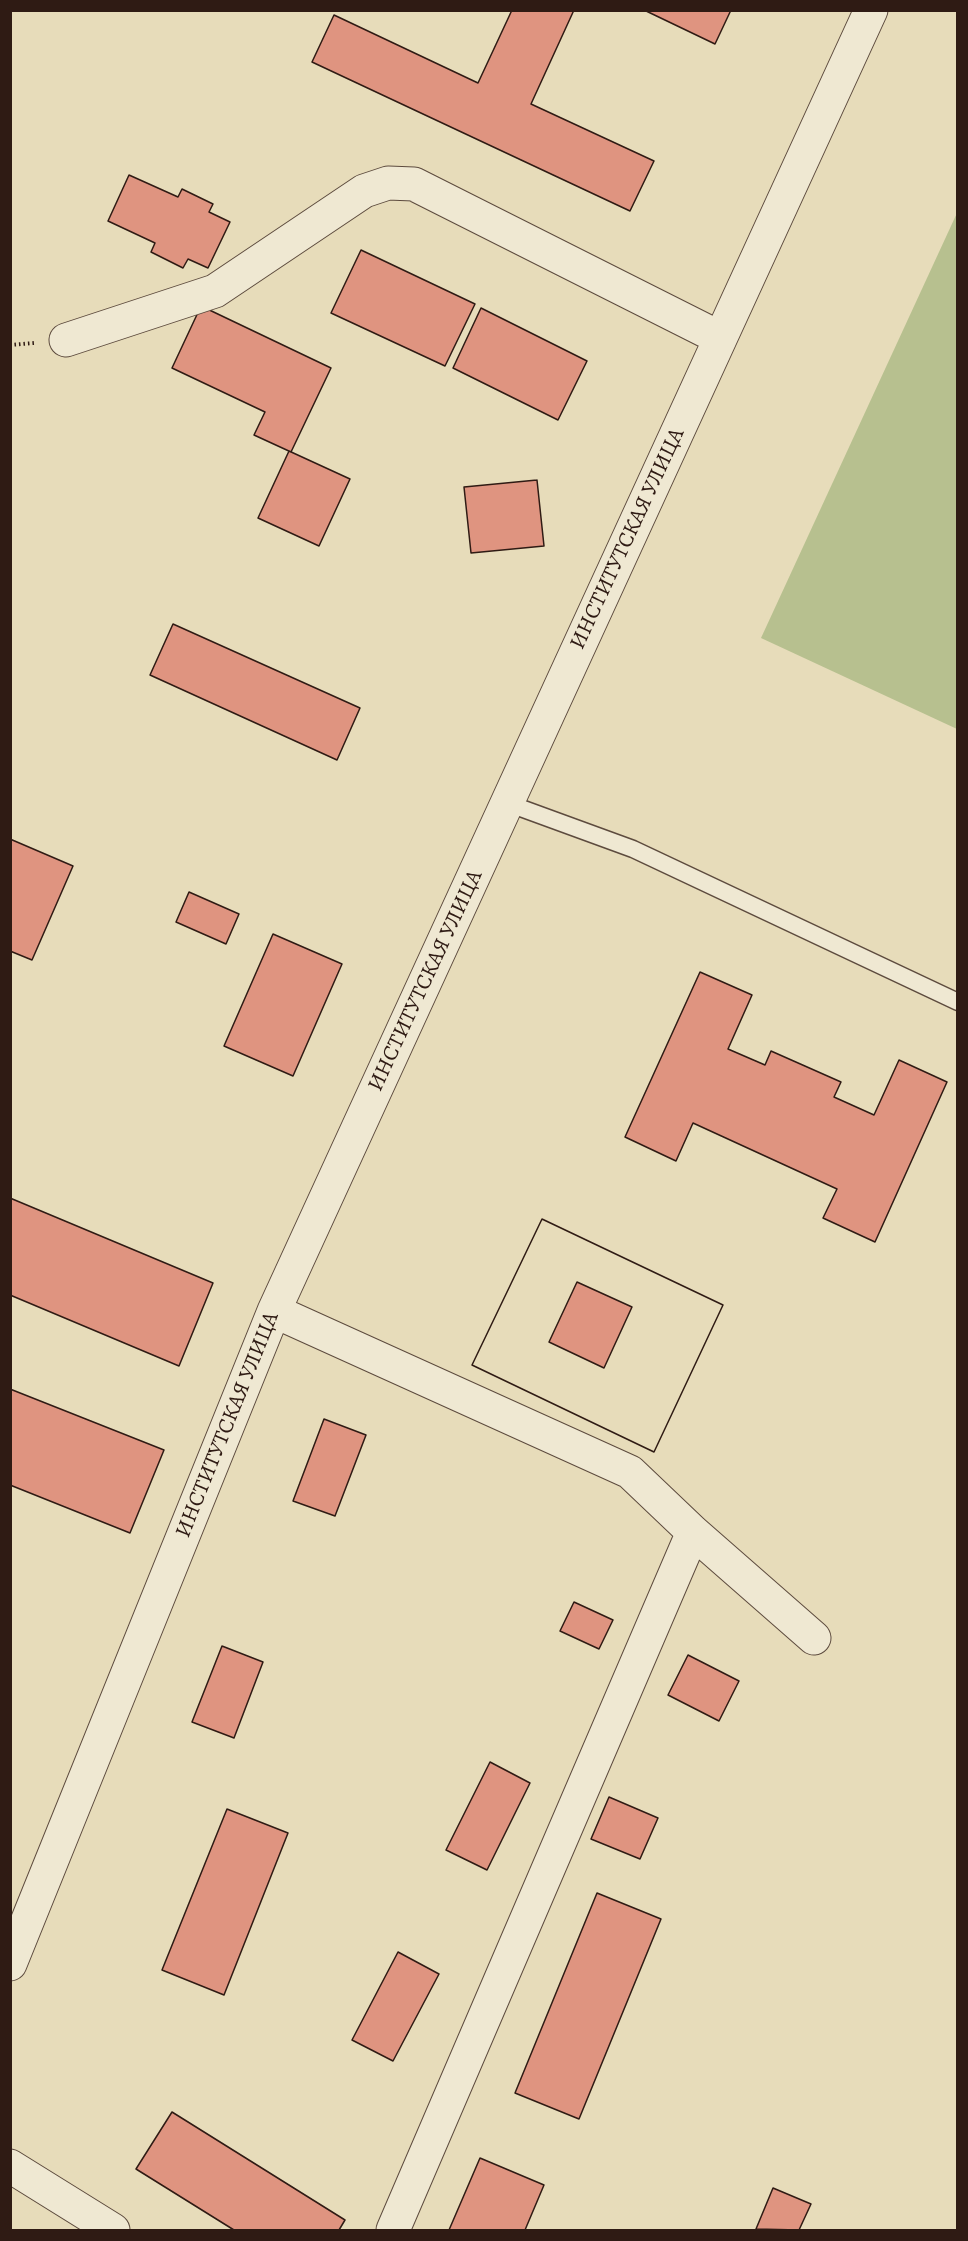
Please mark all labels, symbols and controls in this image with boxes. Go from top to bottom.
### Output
street label: ИНСТИТУТСКАЯ УЛИЦА [565,424,691,654]
street label: ИНСТИТУТСКАЯ УЛИЦА [363,866,489,1096]
street label: ИНСТИТУТСКАЯ УЛИЦА [171,1308,285,1542]

